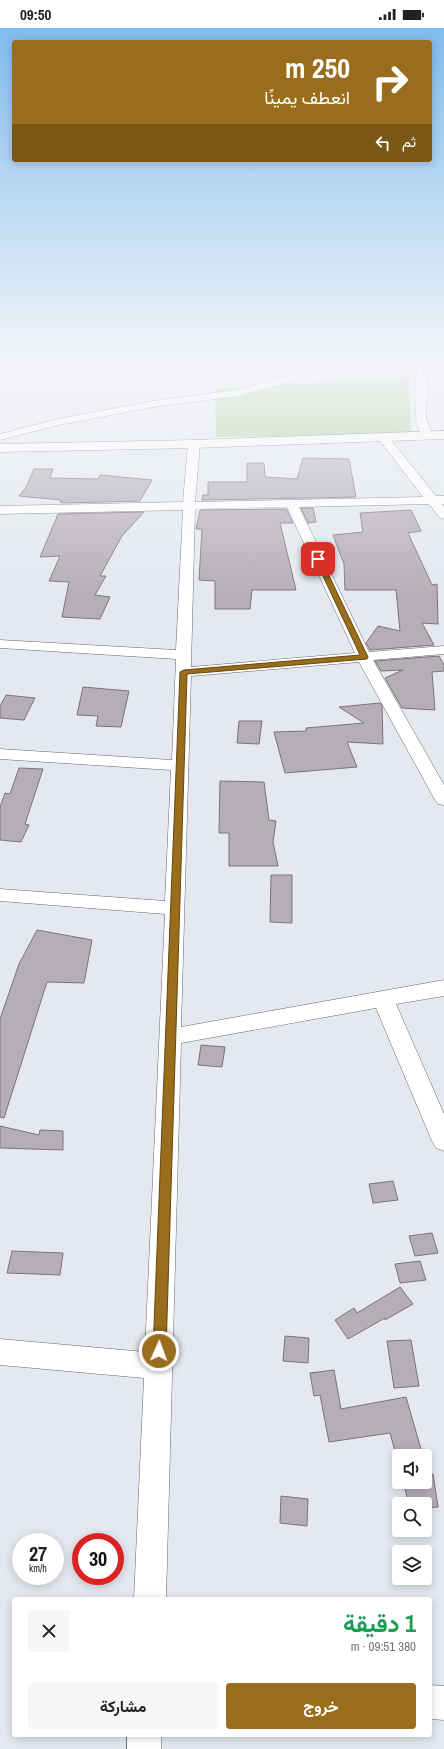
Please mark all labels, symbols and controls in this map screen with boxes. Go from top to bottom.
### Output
text: 09:50 [20,4,51,25]
text: 250 m [285,49,350,87]
icon: right [364,56,416,108]
text: انعطف يمينًا [264,85,350,110]
text: ثم [402,131,416,152]
icon: left [372,132,394,154]
pin [301,542,335,576]
icon: arrive [307,548,329,570]
position arrow [138,1330,180,1372]
map controls [392,1449,432,1585]
button: sound [392,1449,432,1489]
button: search [392,1497,432,1537]
speed limit sign: 30 [72,1533,124,1585]
text: 27 [29,1540,47,1567]
button: layers [392,1545,432,1585]
text: km/h [29,1562,47,1575]
text: 1 دقيقة [343,1607,416,1639]
button: close [28,1610,70,1652]
text: 380 m · 09:51 [351,1638,416,1655]
button: مشاركة [28,1683,218,1729]
button: خروج [226,1683,416,1729]

